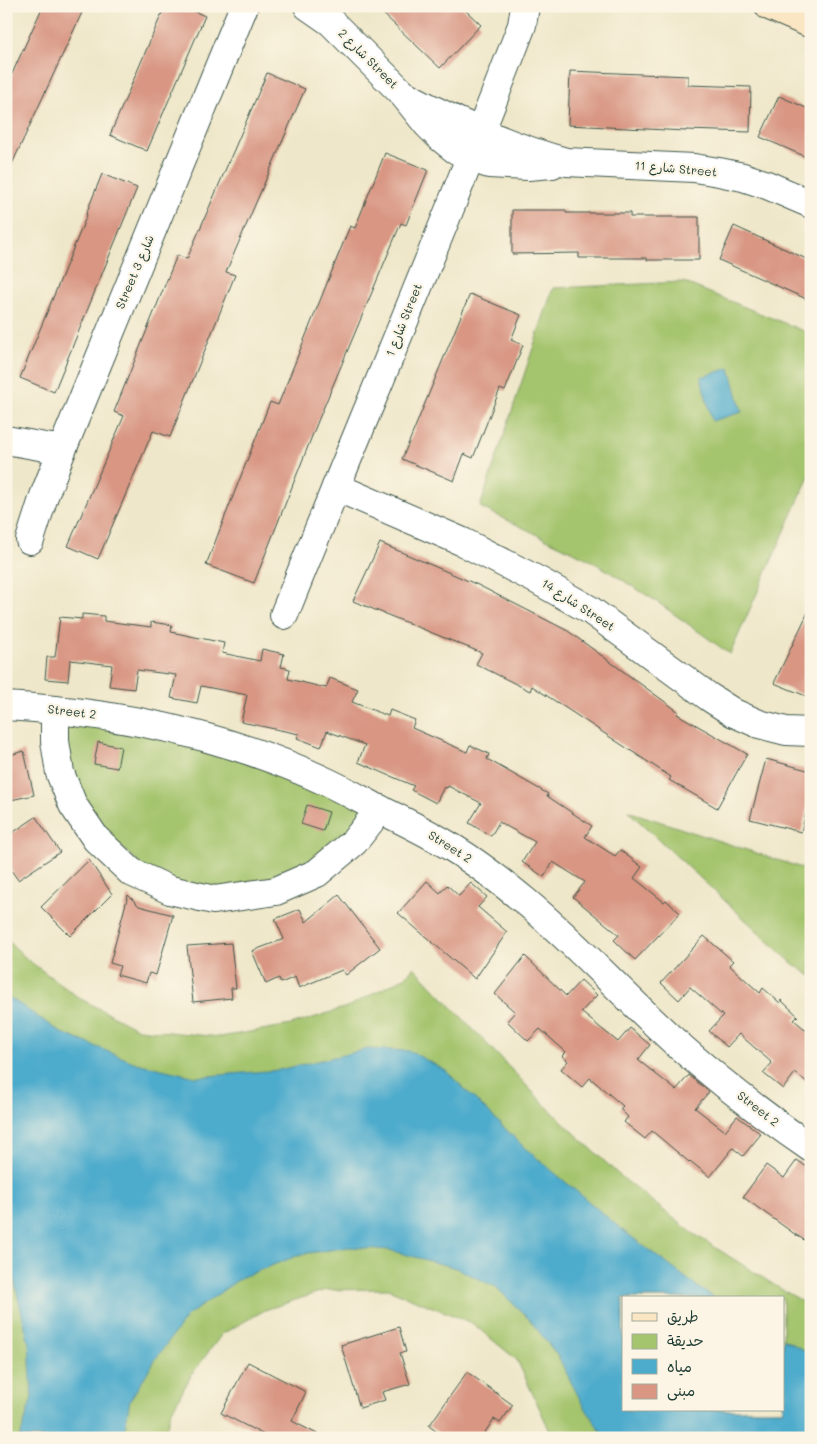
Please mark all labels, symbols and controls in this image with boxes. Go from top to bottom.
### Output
street label: شارع 2 Street [334,25,402,93]
street label: شارع 11 Street [634,156,718,182]
street label: Street شارع 3 [111,232,159,312]
street label: شارع 1 Street [381,281,427,359]
street label: شارع 14 Street [538,575,618,635]
street label: Street 2 [47,700,97,722]
street label: Street 2 [426,826,475,866]
street label: Street 2 [734,1087,783,1130]
legend [622,1296,784,1412]
text: طريق [667,1306,699,1326]
text: حديقة [667,1330,704,1350]
text: مياه [667,1356,692,1376]
text: مبنى [667,1380,695,1401]

